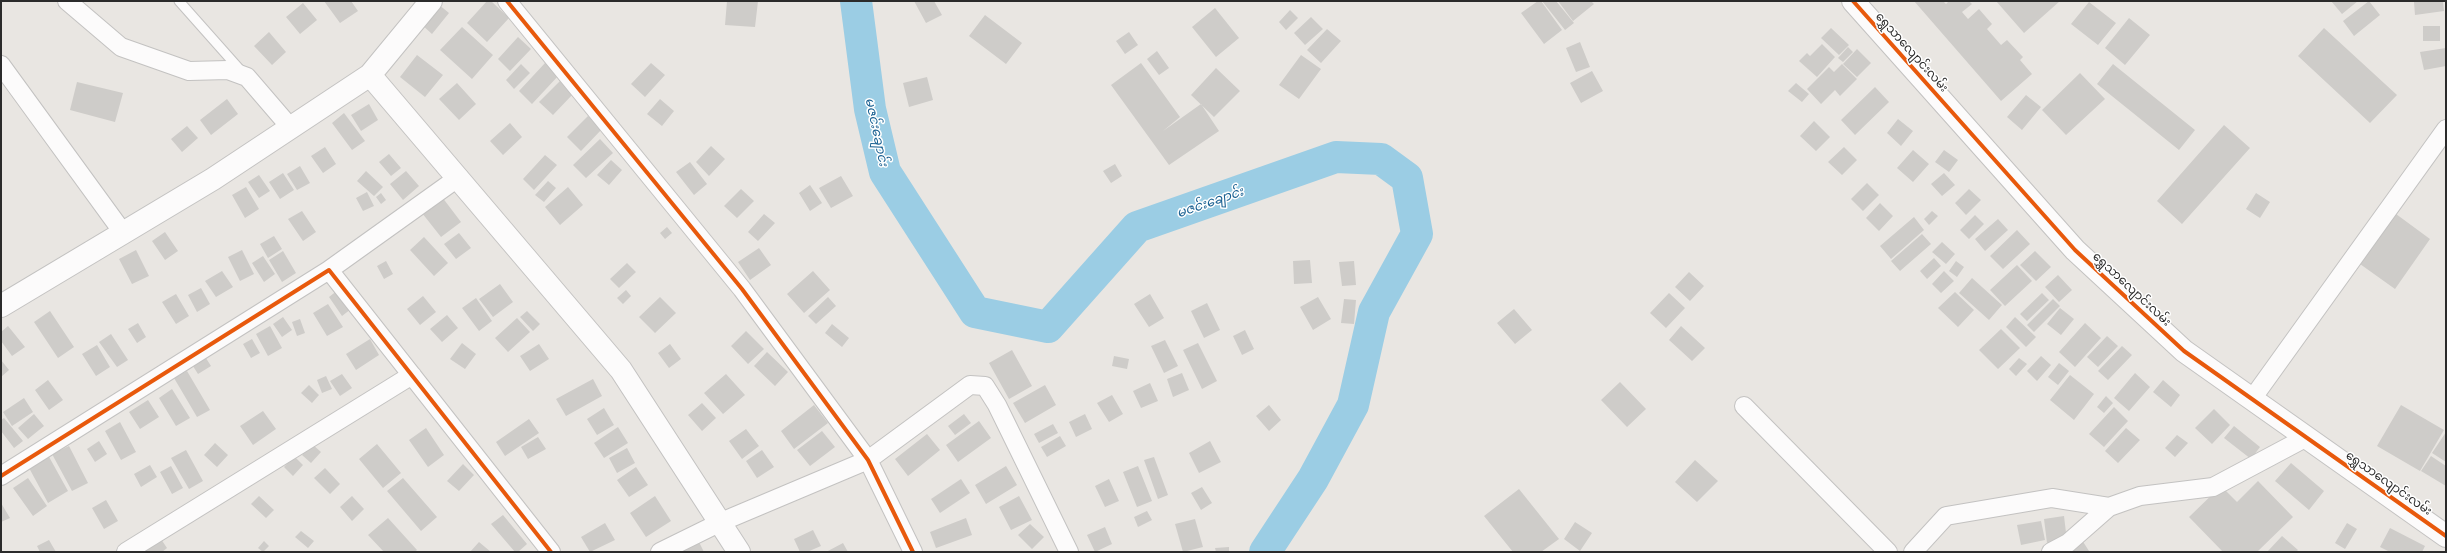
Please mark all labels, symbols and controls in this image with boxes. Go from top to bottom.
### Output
street label: ရွှေသာလျောင်းလမ်း [1873,9,1951,95]
water label: မဇင်းချောင်း [862,96,892,168]
water label: မဇင်းချောင်း [1175,183,1245,221]
street label: ရွှေသာလျောင်းလမ်း [2090,249,2174,329]
street label: ရွှေသာလျောင်းလမ်း [2343,448,2435,518]

